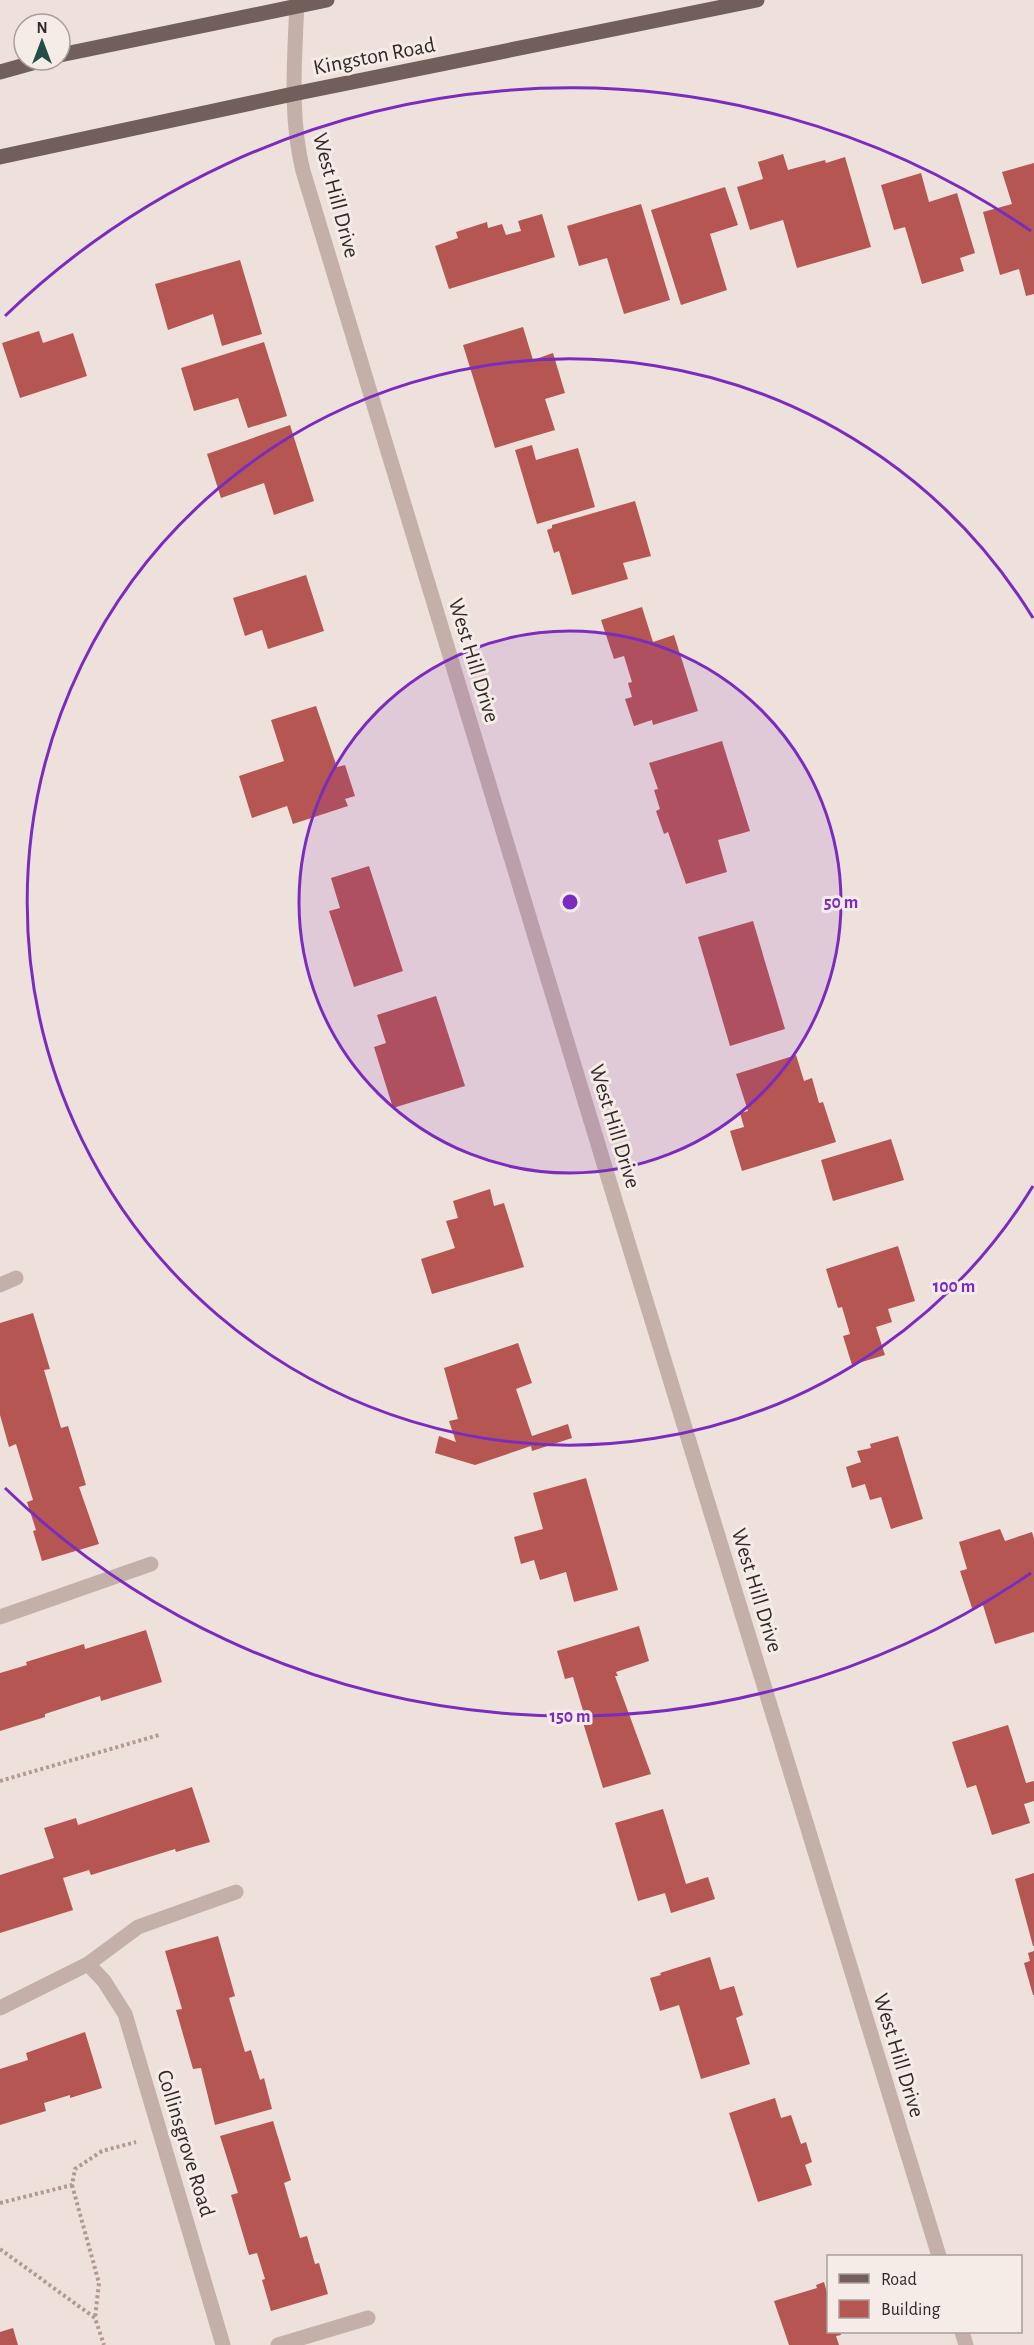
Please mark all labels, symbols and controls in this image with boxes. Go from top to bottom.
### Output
north arrow [12,12,72,72]
text: N [36,20,48,36]
street label: Kingston Road [311,33,437,79]
street label: West Hill Drive [309,130,363,260]
street label: West Hill Drive [445,596,503,725]
centre of rings [560,892,580,912]
text: 50 m [824,894,858,912]
street label: West Hill Drive [586,1062,644,1191]
text: 100 m [933,1278,975,1296]
street label: West Hill Drive [728,1526,786,1655]
text: 150 m [550,1708,590,1726]
street label: West Hill Drive [870,1991,928,2120]
street label: Collinsgrove Road [153,2067,219,2219]
legend [827,2255,1022,2333]
text: Road [881,2271,917,2289]
text: Building [881,2301,941,2319]

